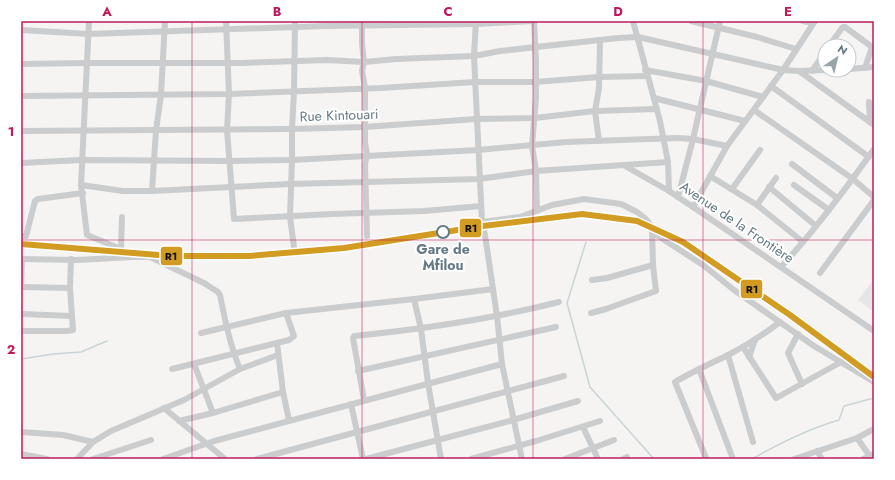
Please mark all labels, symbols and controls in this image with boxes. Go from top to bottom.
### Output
text: A [101,2,112,21]
text: B [273,2,282,21]
text: C [443,2,453,21]
text: D [613,2,623,21]
text: E [784,2,792,21]
north arrow [817,38,857,78]
text: N [835,41,851,59]
street label: Rue Kintouari [299,104,379,126]
text: 1 [8,122,14,141]
street label: Avenue de la Frontière [676,176,798,268]
line badge: R1 [459,218,482,238]
text: R1 [465,220,477,236]
marker: Gare de Mfilou [436,225,450,239]
place label: Gare de Mfilou [416,239,470,275]
line badge: R1 [160,246,183,266]
text: R1 [165,248,177,264]
line badge: R1 [740,279,763,299]
text: R1 [746,281,758,297]
text: 2 [7,340,15,359]

